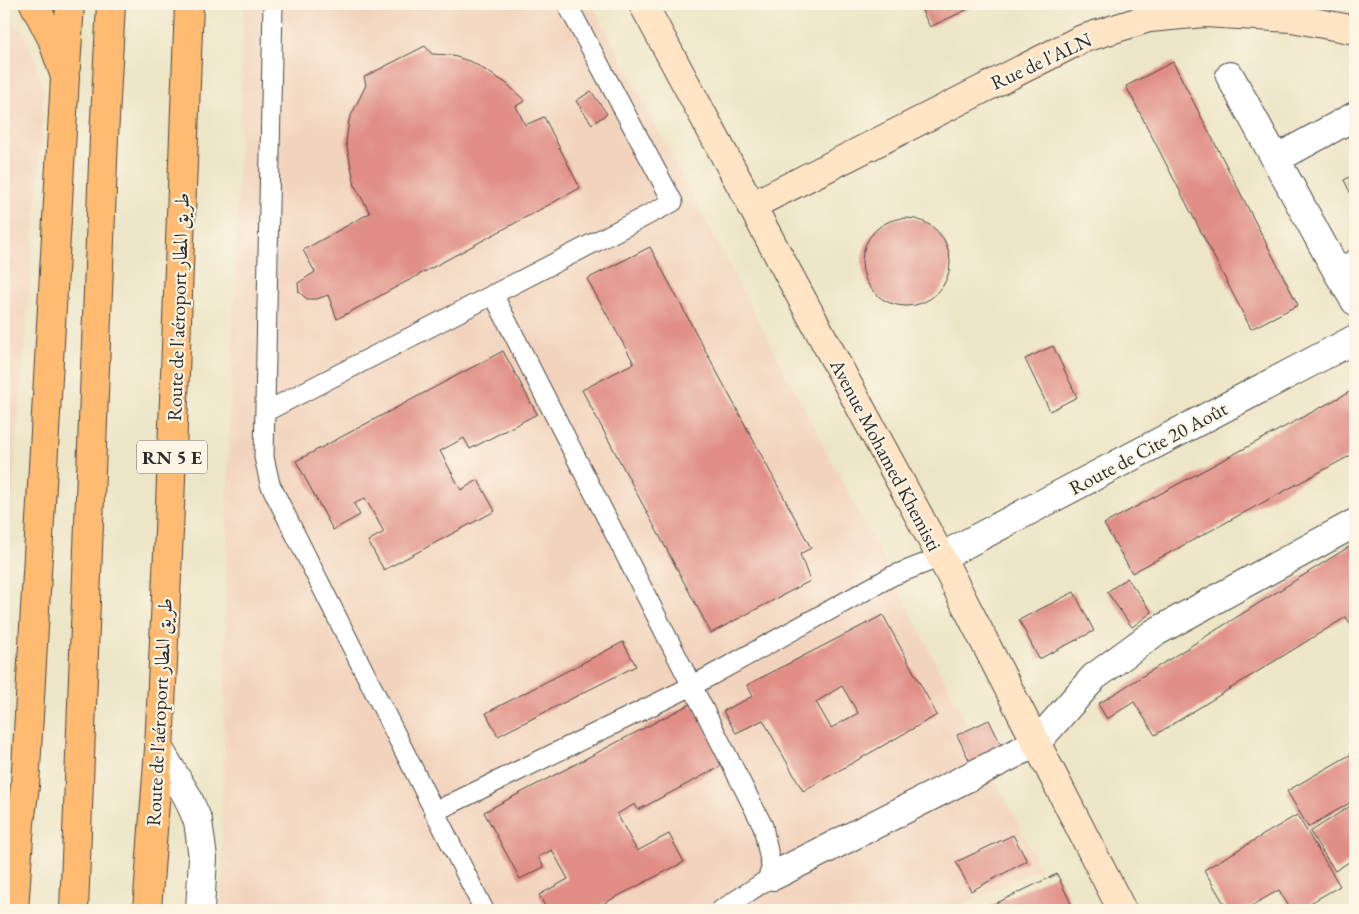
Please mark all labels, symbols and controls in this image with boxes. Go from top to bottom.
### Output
street label: Rue de l'ALN [986,26,1096,96]
street label: Route de l'aéroport طريق المطار [161,192,195,422]
street label: Avenue Mohamed Khemisti [824,354,948,556]
street label: Route de Cite 20 Août [1064,395,1232,501]
road number: RN 5 E [137,441,207,474]
street label: Route de l'aéroport طريق المطار [140,597,178,827]

